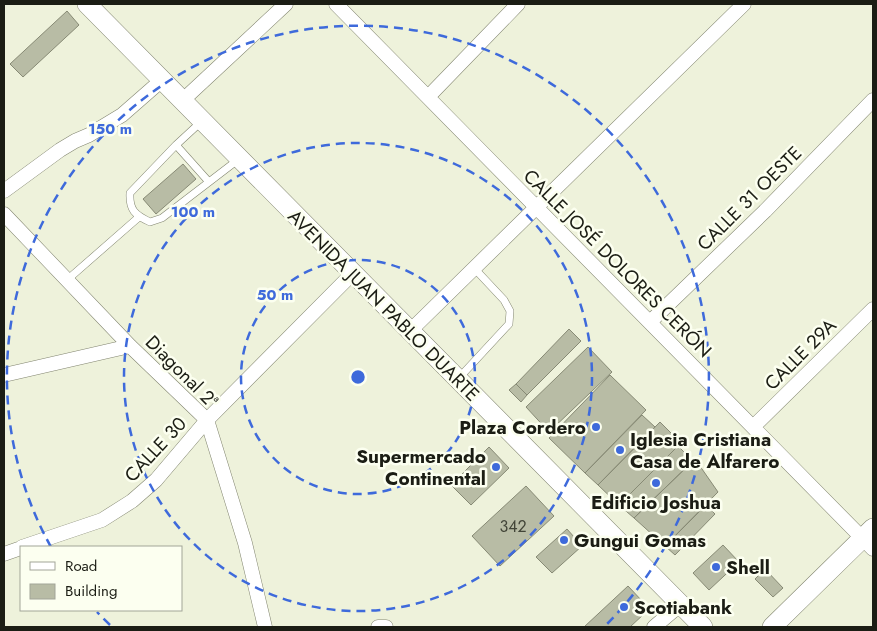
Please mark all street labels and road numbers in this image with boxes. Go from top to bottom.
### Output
street label: CALLE 31 OESTE [691,140,808,257]
street label: CALLE JOSÉ DOLORES CERÓN [517,163,718,364]
street label: AVENIDA JUAN PABLO DUARTE [282,203,486,407]
street label: CALLE 29A [758,312,843,396]
street label: Diagonal 2ª [139,329,224,414]
street label: CALLE 30 [118,411,193,488]

